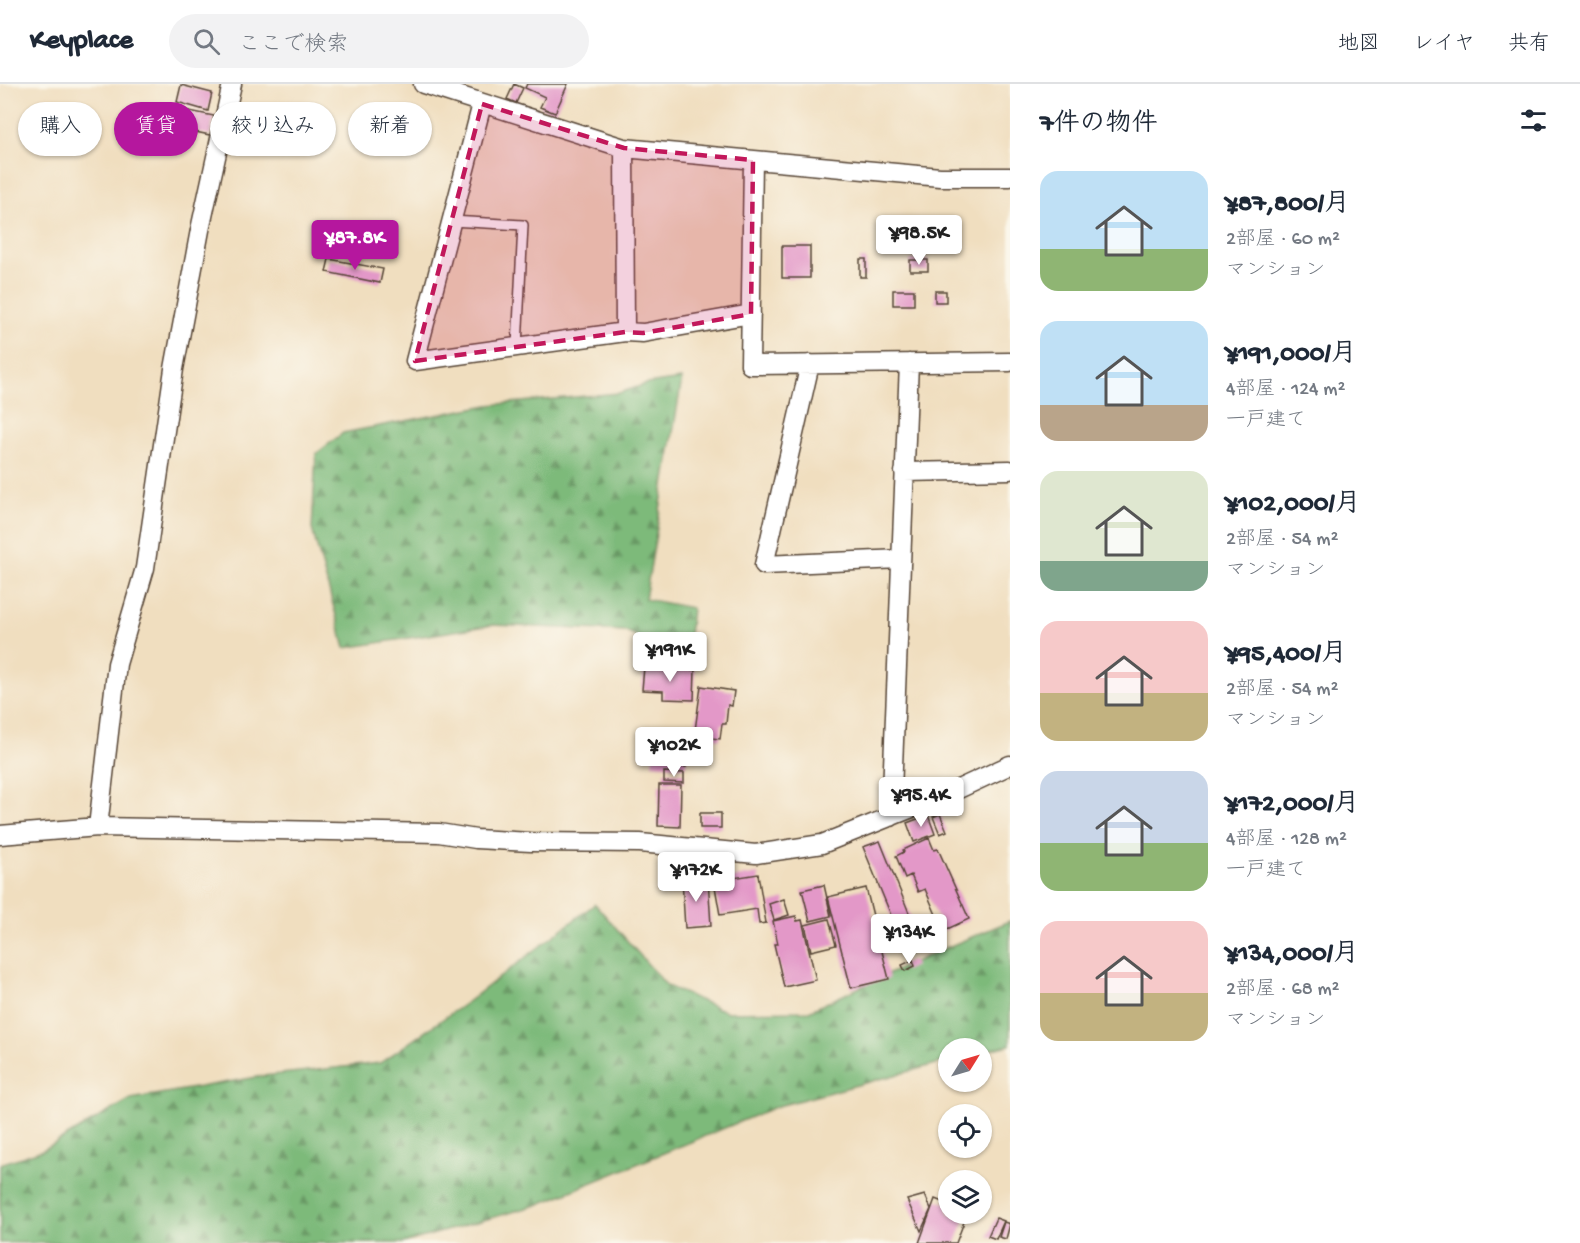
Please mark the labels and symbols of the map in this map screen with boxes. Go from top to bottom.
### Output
pin: ¥98.5K [870,215,968,266]
pin: ¥87.8K [306,220,404,271]
pin: ¥191K [628,632,712,683]
pin: ¥102K [632,727,716,778]
pin: ¥95.4K [872,777,970,828]
pin: ¥172K [654,852,738,903]
pin: ¥134K [867,914,951,965]
north arrow [938,1038,992,1092]

